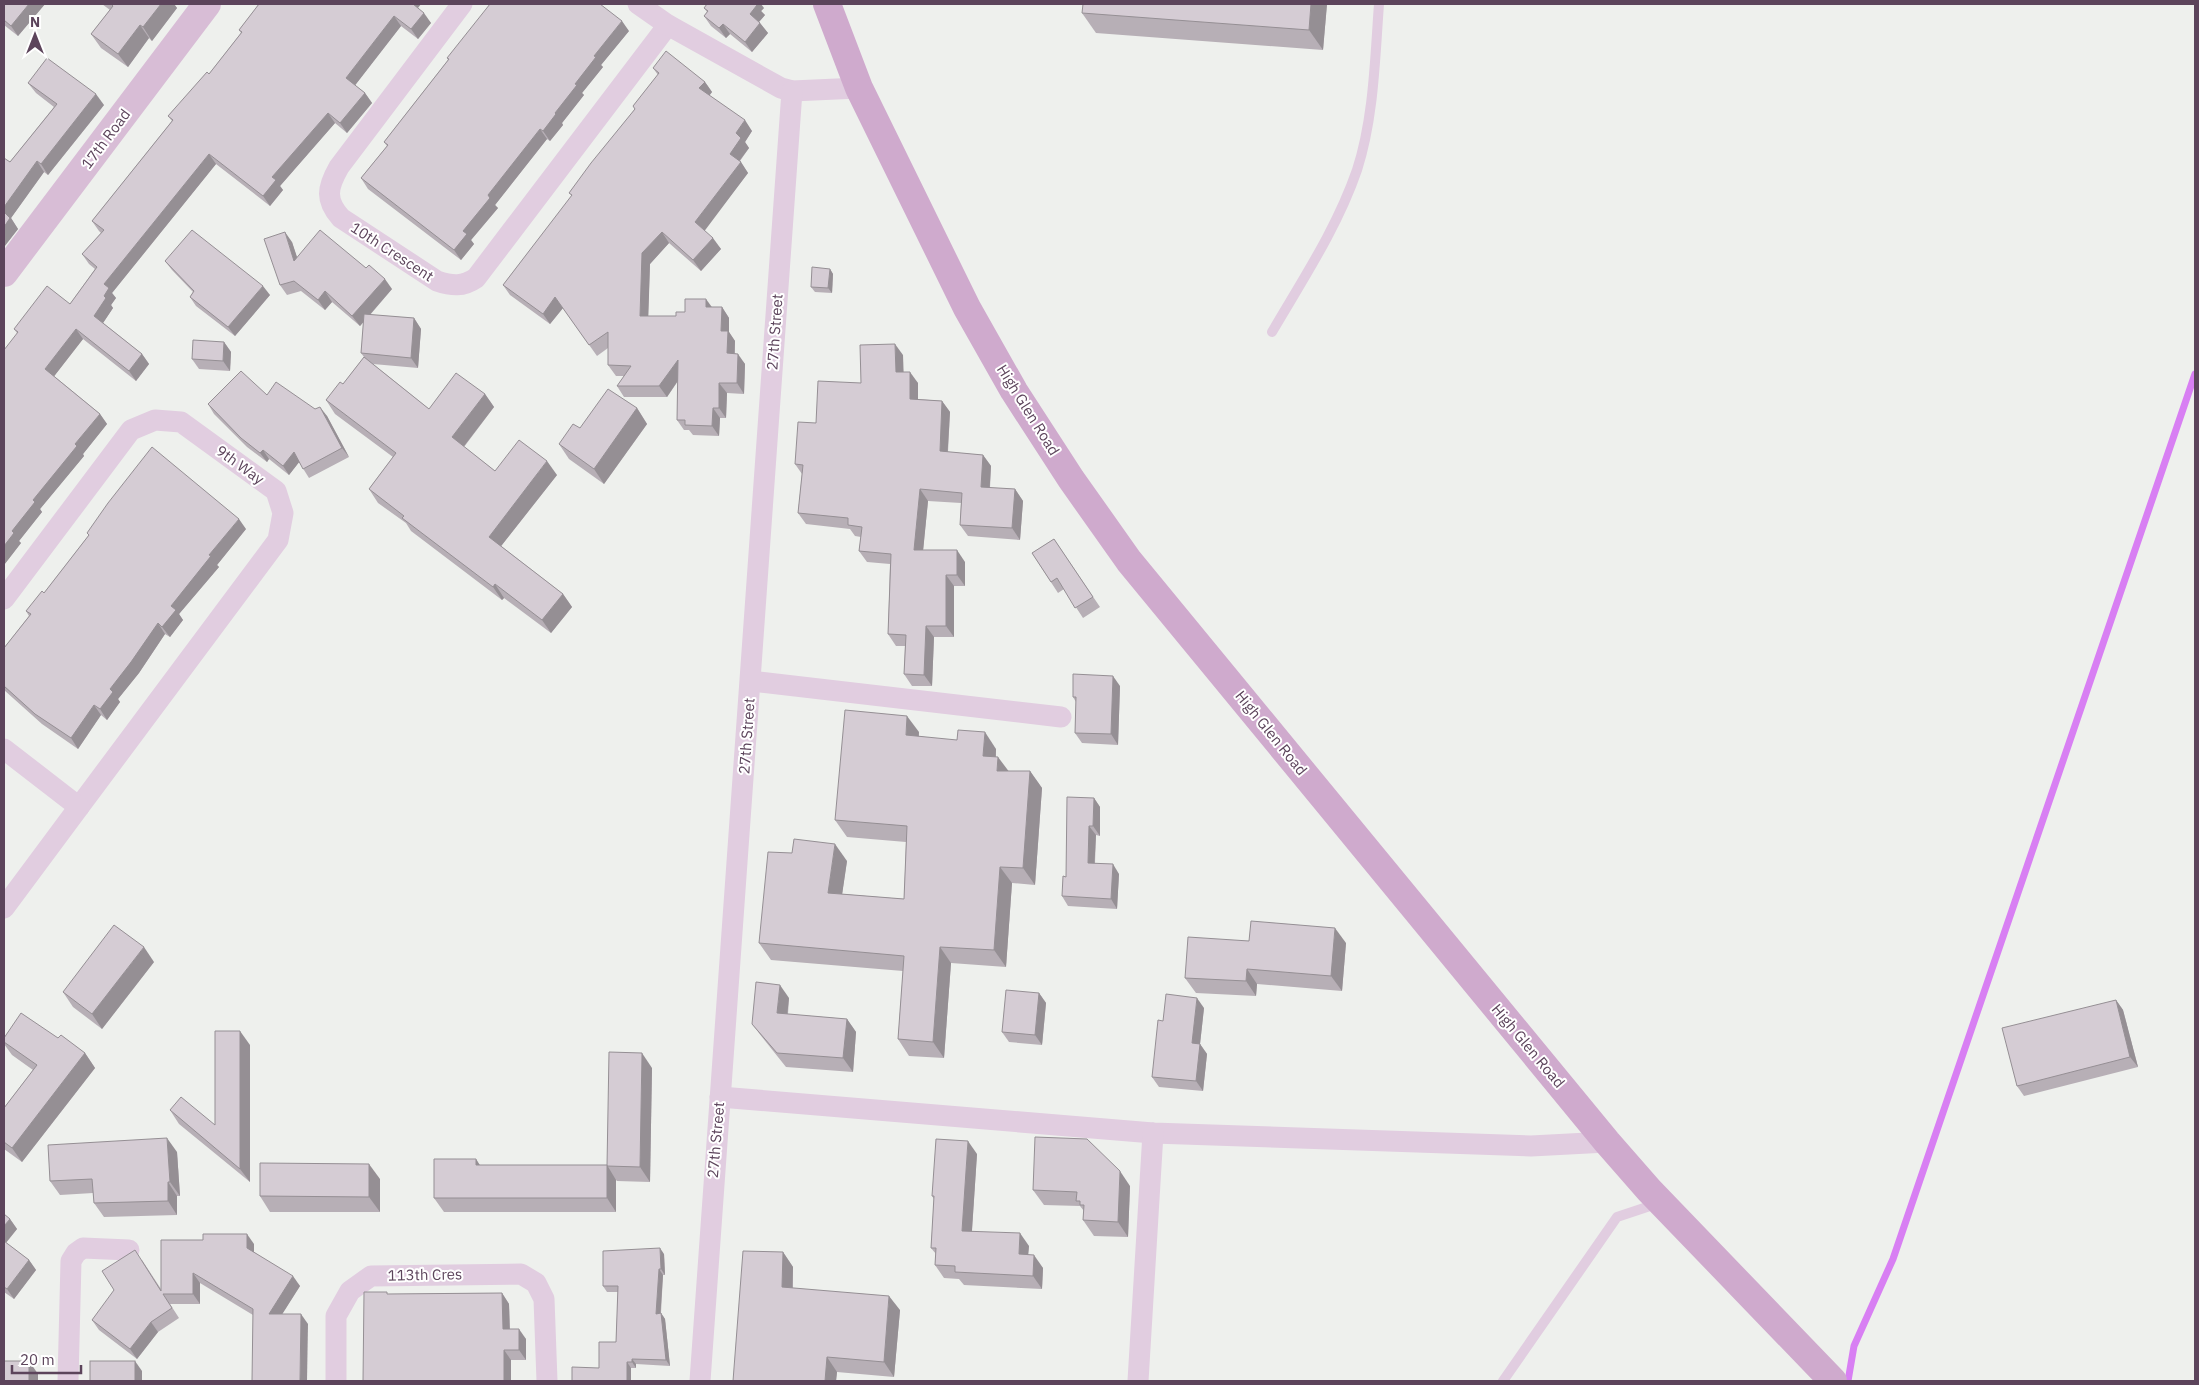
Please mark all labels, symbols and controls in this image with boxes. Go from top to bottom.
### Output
north arrow [10,10,60,60]
text: N [30,13,40,31]
street label: 17th Road [77,105,134,172]
street label: 10th Crescent [347,218,437,285]
street label: 27th Street [762,293,787,371]
street label: High Glen Road [993,361,1064,459]
street label: 9th Way [212,441,269,489]
street label: High Glen Road [1231,686,1311,779]
street label: 27th Street [734,697,759,775]
street label: High Glen Road [1488,1000,1569,1091]
street label: 27th Street [703,1101,728,1179]
street label: 113th Cres [388,1264,462,1285]
scale bar [12,1342,81,1374]
text: 20 m [20,1350,55,1369]

